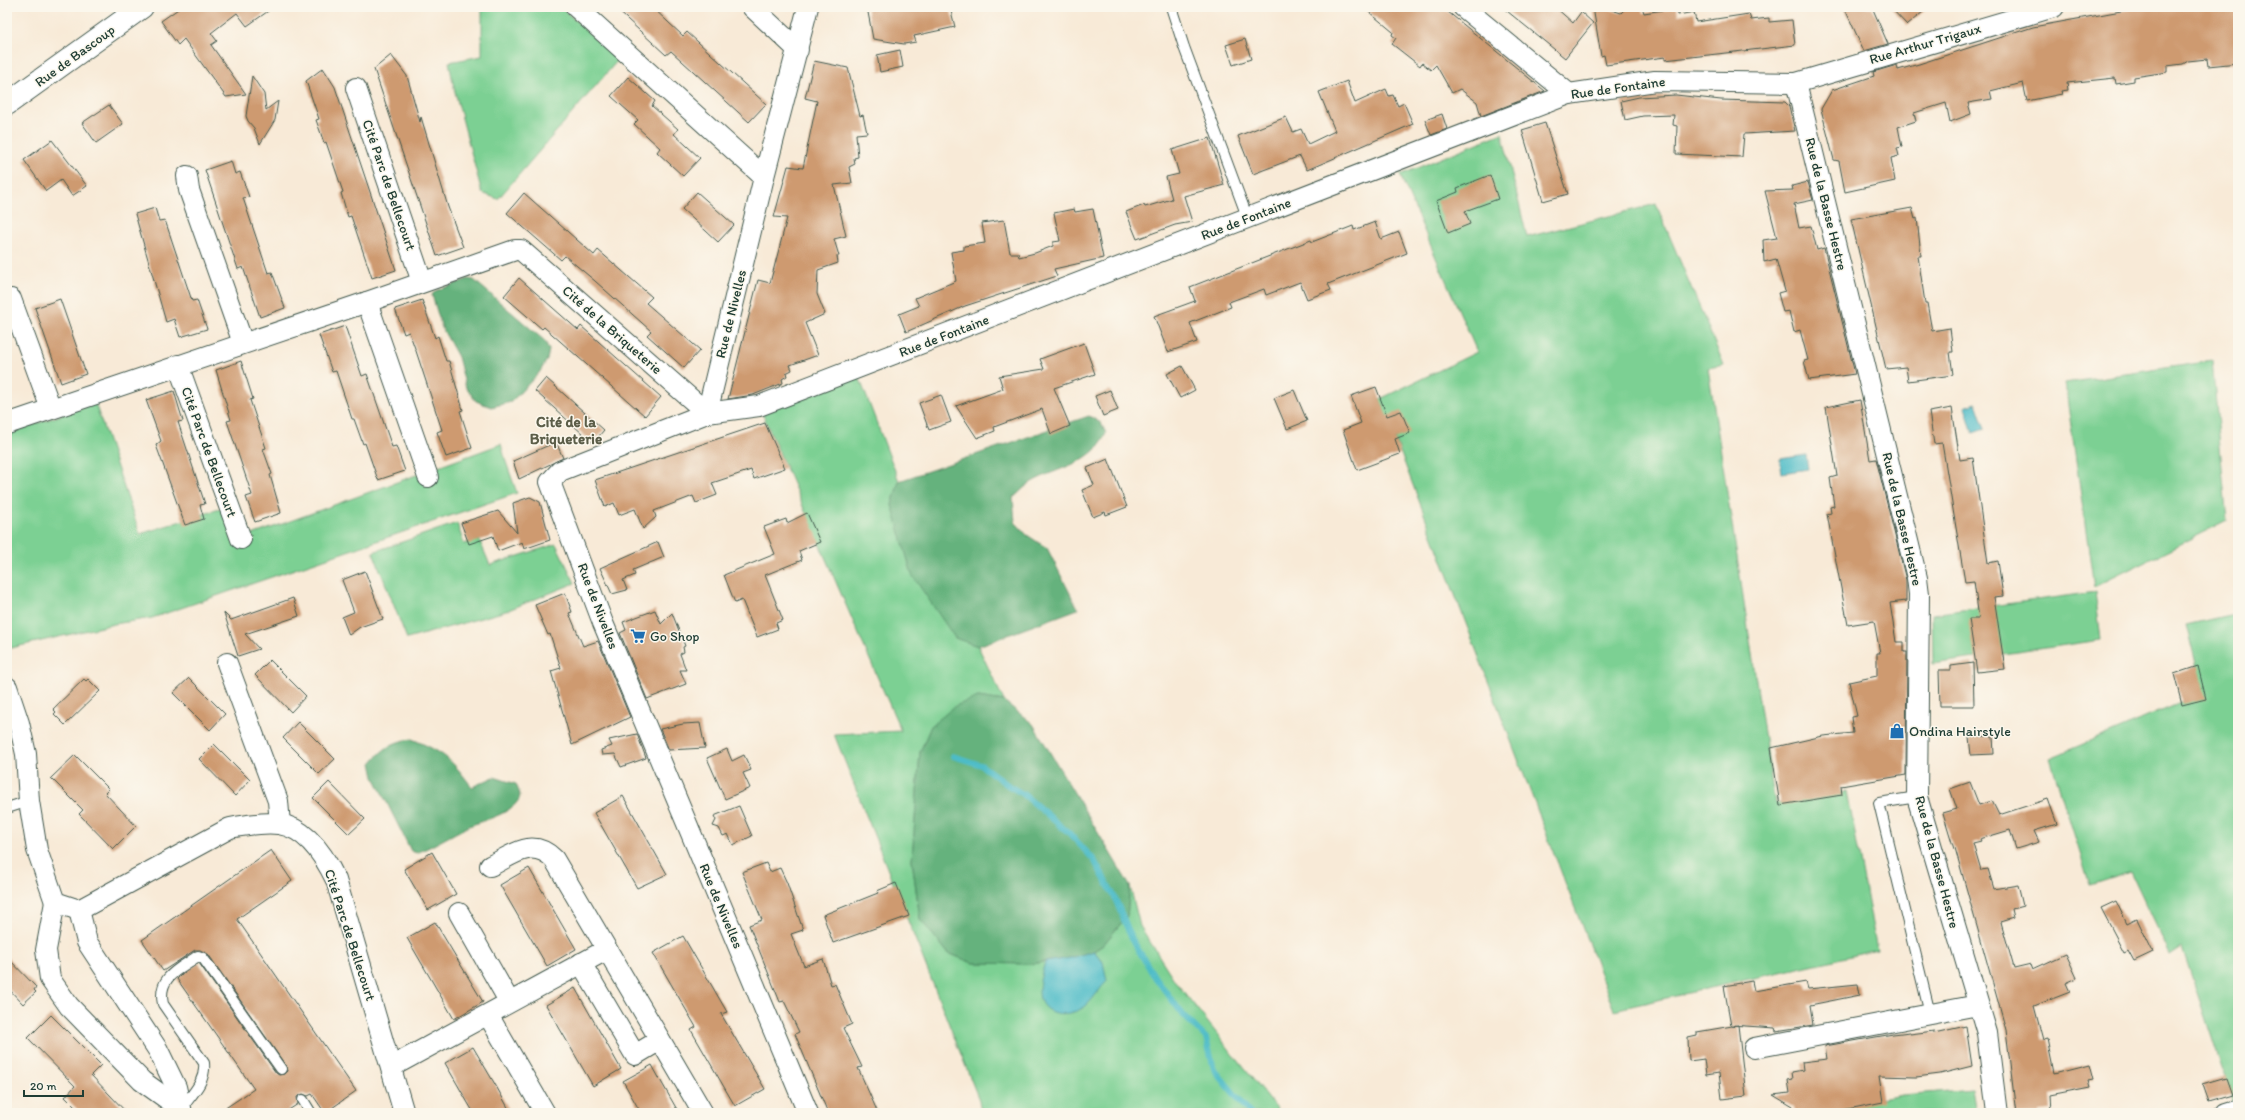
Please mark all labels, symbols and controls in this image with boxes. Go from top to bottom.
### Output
street label: Rue Arthur Trigaux [1867,20,1983,68]
street label: Rue de Bascoup [32,21,118,91]
street label: Rue de Fontaine [1570,73,1667,103]
street label: Cité Parc de Bellecourt [359,117,419,253]
street label: Rue de la Basse Hestre [1801,136,1851,273]
street label: Rue de Fontaine [1198,194,1294,244]
street label: Rue de Nivelles [712,268,750,360]
street label: Cité de la Briqueterie [559,282,666,378]
street label: Rue de Fontaine [896,311,992,361]
street label: Cité Parc de Bellecourt [178,385,240,519]
district label: Cité de la Briqueterie [530,413,602,449]
street label: Rue de la Basse Hestre [1878,451,1926,588]
street label: Rue de Nivelles [574,561,622,651]
supermarket icon: Go Shop [629,627,647,645]
place label: Go Shop [650,628,699,645]
shop icon: Ondina Hairstyle [1888,722,1906,740]
place label: Ondina Hairstyle [1909,723,2011,740]
street label: Rue de la Basse Hestre [1911,794,1963,930]
street label: Rue de Nivelles [695,861,747,951]
street label: Cité Parc de Bellecourt [321,867,379,1003]
scale bar [24,1072,83,1098]
text: 20 m [30,1079,57,1093]

